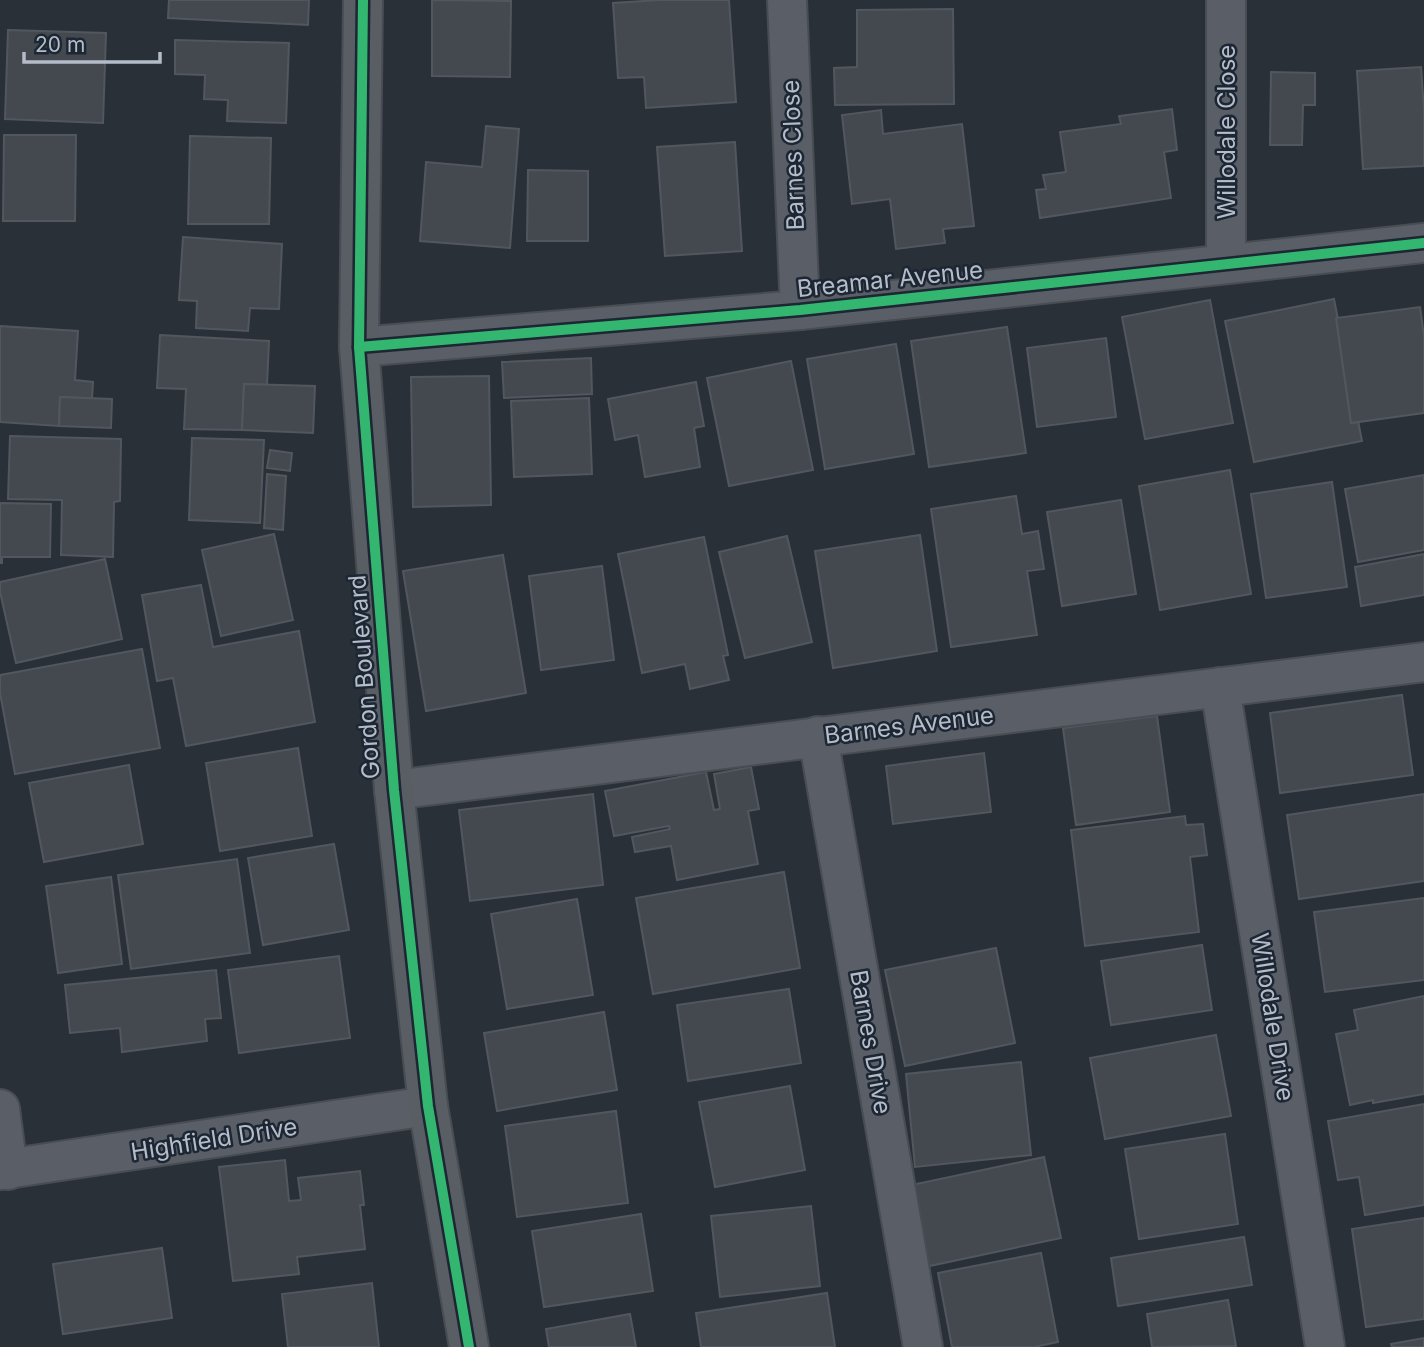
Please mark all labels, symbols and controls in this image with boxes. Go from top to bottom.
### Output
scale bar [24,21,161,65]
text: 20 m [35,32,85,57]
street label: Willodale Close [1212,45,1241,219]
street label: Barnes Close [776,79,810,231]
street label: Breamar Avenue [796,255,984,303]
street label: Gordon Boulevard [342,574,386,780]
street label: Barnes Avenue [823,700,995,750]
street label: Willodale Drive [1245,931,1301,1103]
street label: Barnes Drive [844,968,898,1116]
street label: Highfield Drive [129,1112,299,1166]

